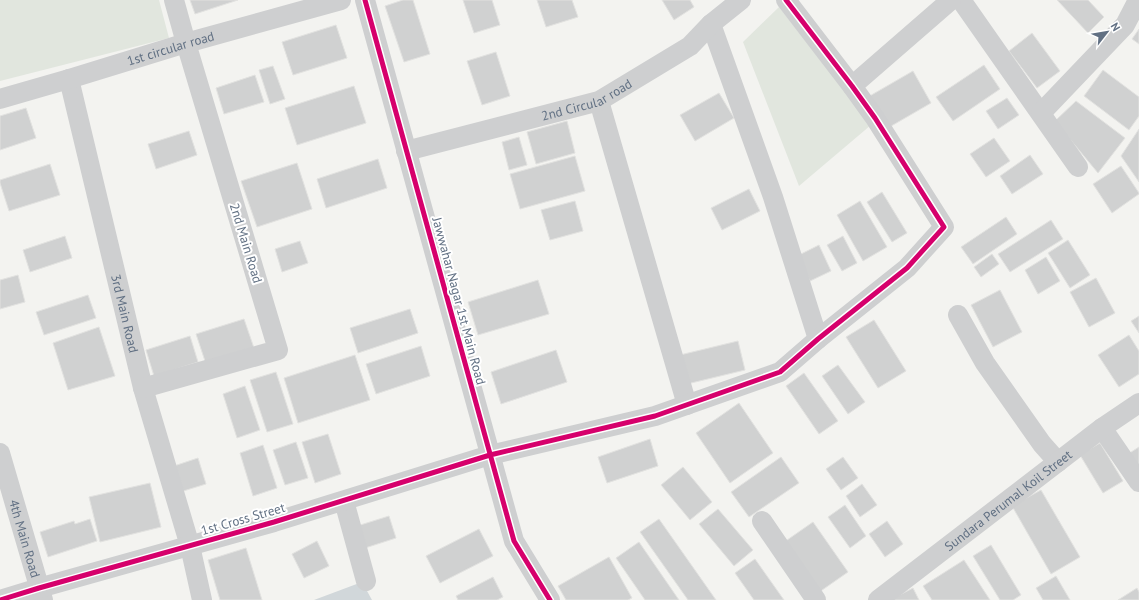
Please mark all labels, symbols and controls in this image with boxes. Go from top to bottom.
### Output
north arrow [1087,12,1127,52]
text: N [1108,20,1123,34]
street label: 1st circular road [125,27,216,69]
street label: 2nd Circular road [539,75,635,124]
street label: 2nd Main Road [226,201,266,285]
street label: Jawwahar Nagar 1st Main Road [428,215,490,387]
street label: 3rd Main Road [108,272,143,354]
street label: Sundara Perumal Koil Street [941,445,1076,554]
street label: 4th Main Road [6,497,44,579]
street label: 1st Cross Street [199,499,288,539]

